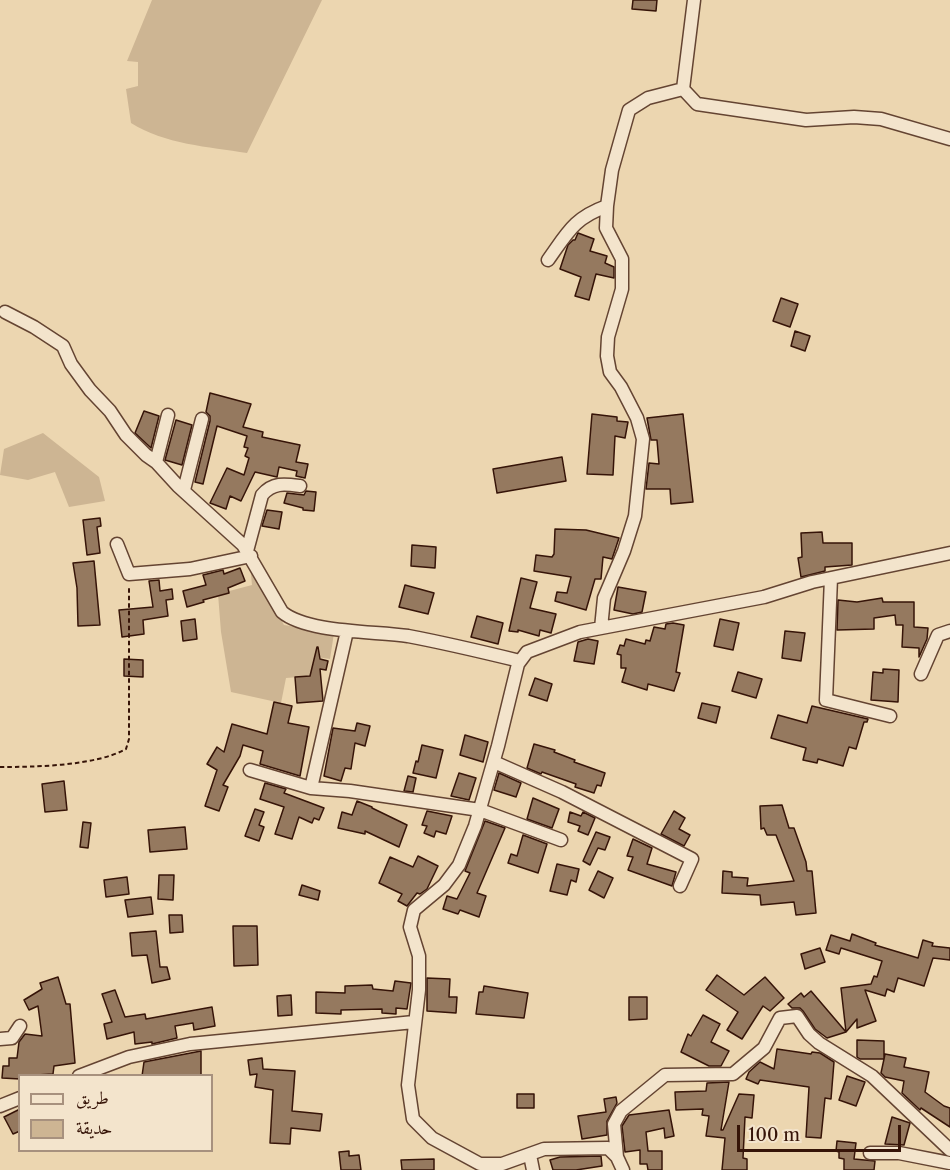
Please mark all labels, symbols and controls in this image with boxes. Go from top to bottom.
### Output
legend [18,1074,213,1152]
text: طريق [76,1087,109,1109]
scale bar [740,1113,904,1151]
text: حديقة [76,1117,112,1139]
text: 100 m [748,1124,800,1146]

